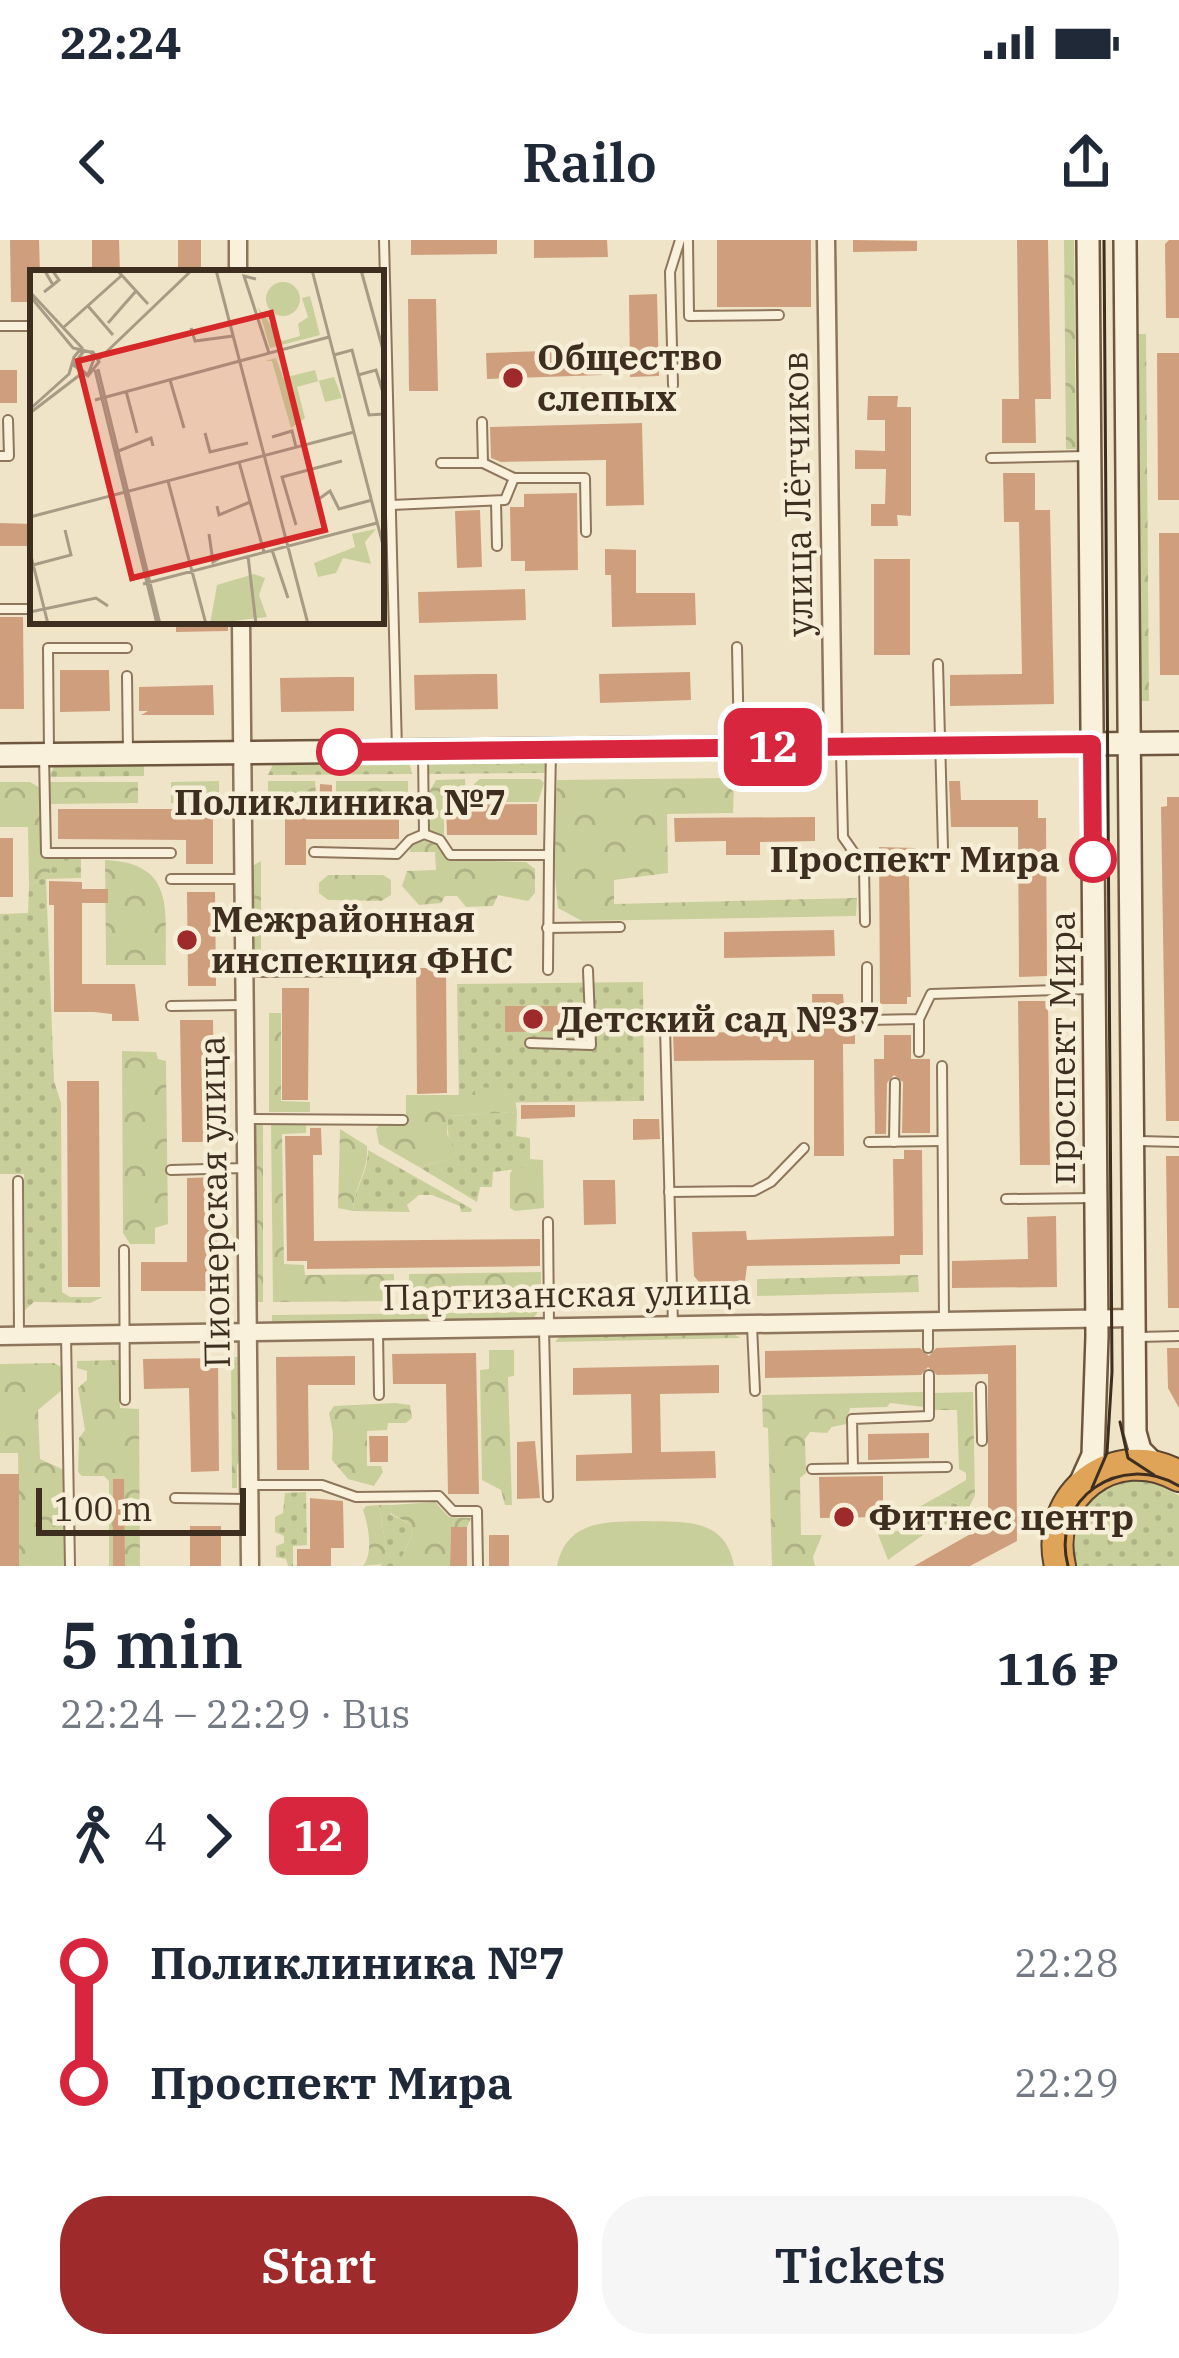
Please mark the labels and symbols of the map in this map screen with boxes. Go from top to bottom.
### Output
inset map [30,270,384,624]
place label: Общество слепых [537,333,722,421]
street label: улица Лётчиков [771,351,822,637]
marker: Общество слепых [500,365,526,391]
line badge: 12 [719,708,827,786]
marker: Поликлиника №7 [318,730,362,774]
place label: Поликлиника №7 [174,778,506,825]
place label: Проспект Мира [770,835,1060,882]
marker: Проспект Мира [1071,837,1115,881]
place label: Межрайонная инспекция ФНС [211,895,513,983]
street label: проспект Мира [1038,911,1085,1185]
marker: Межрайонная инспекция ФНС [174,927,200,953]
place label: Детский сад №37 [557,995,880,1042]
marker: Детский сад №37 [520,1006,546,1032]
street label: Пионерская улица [187,1035,240,1369]
street label: Партизанская улица [382,1267,752,1320]
scale bar [36,1482,246,1535]
place label: Фитнес центр [868,1493,1134,1540]
marker: Фитнес центр [831,1504,857,1530]

